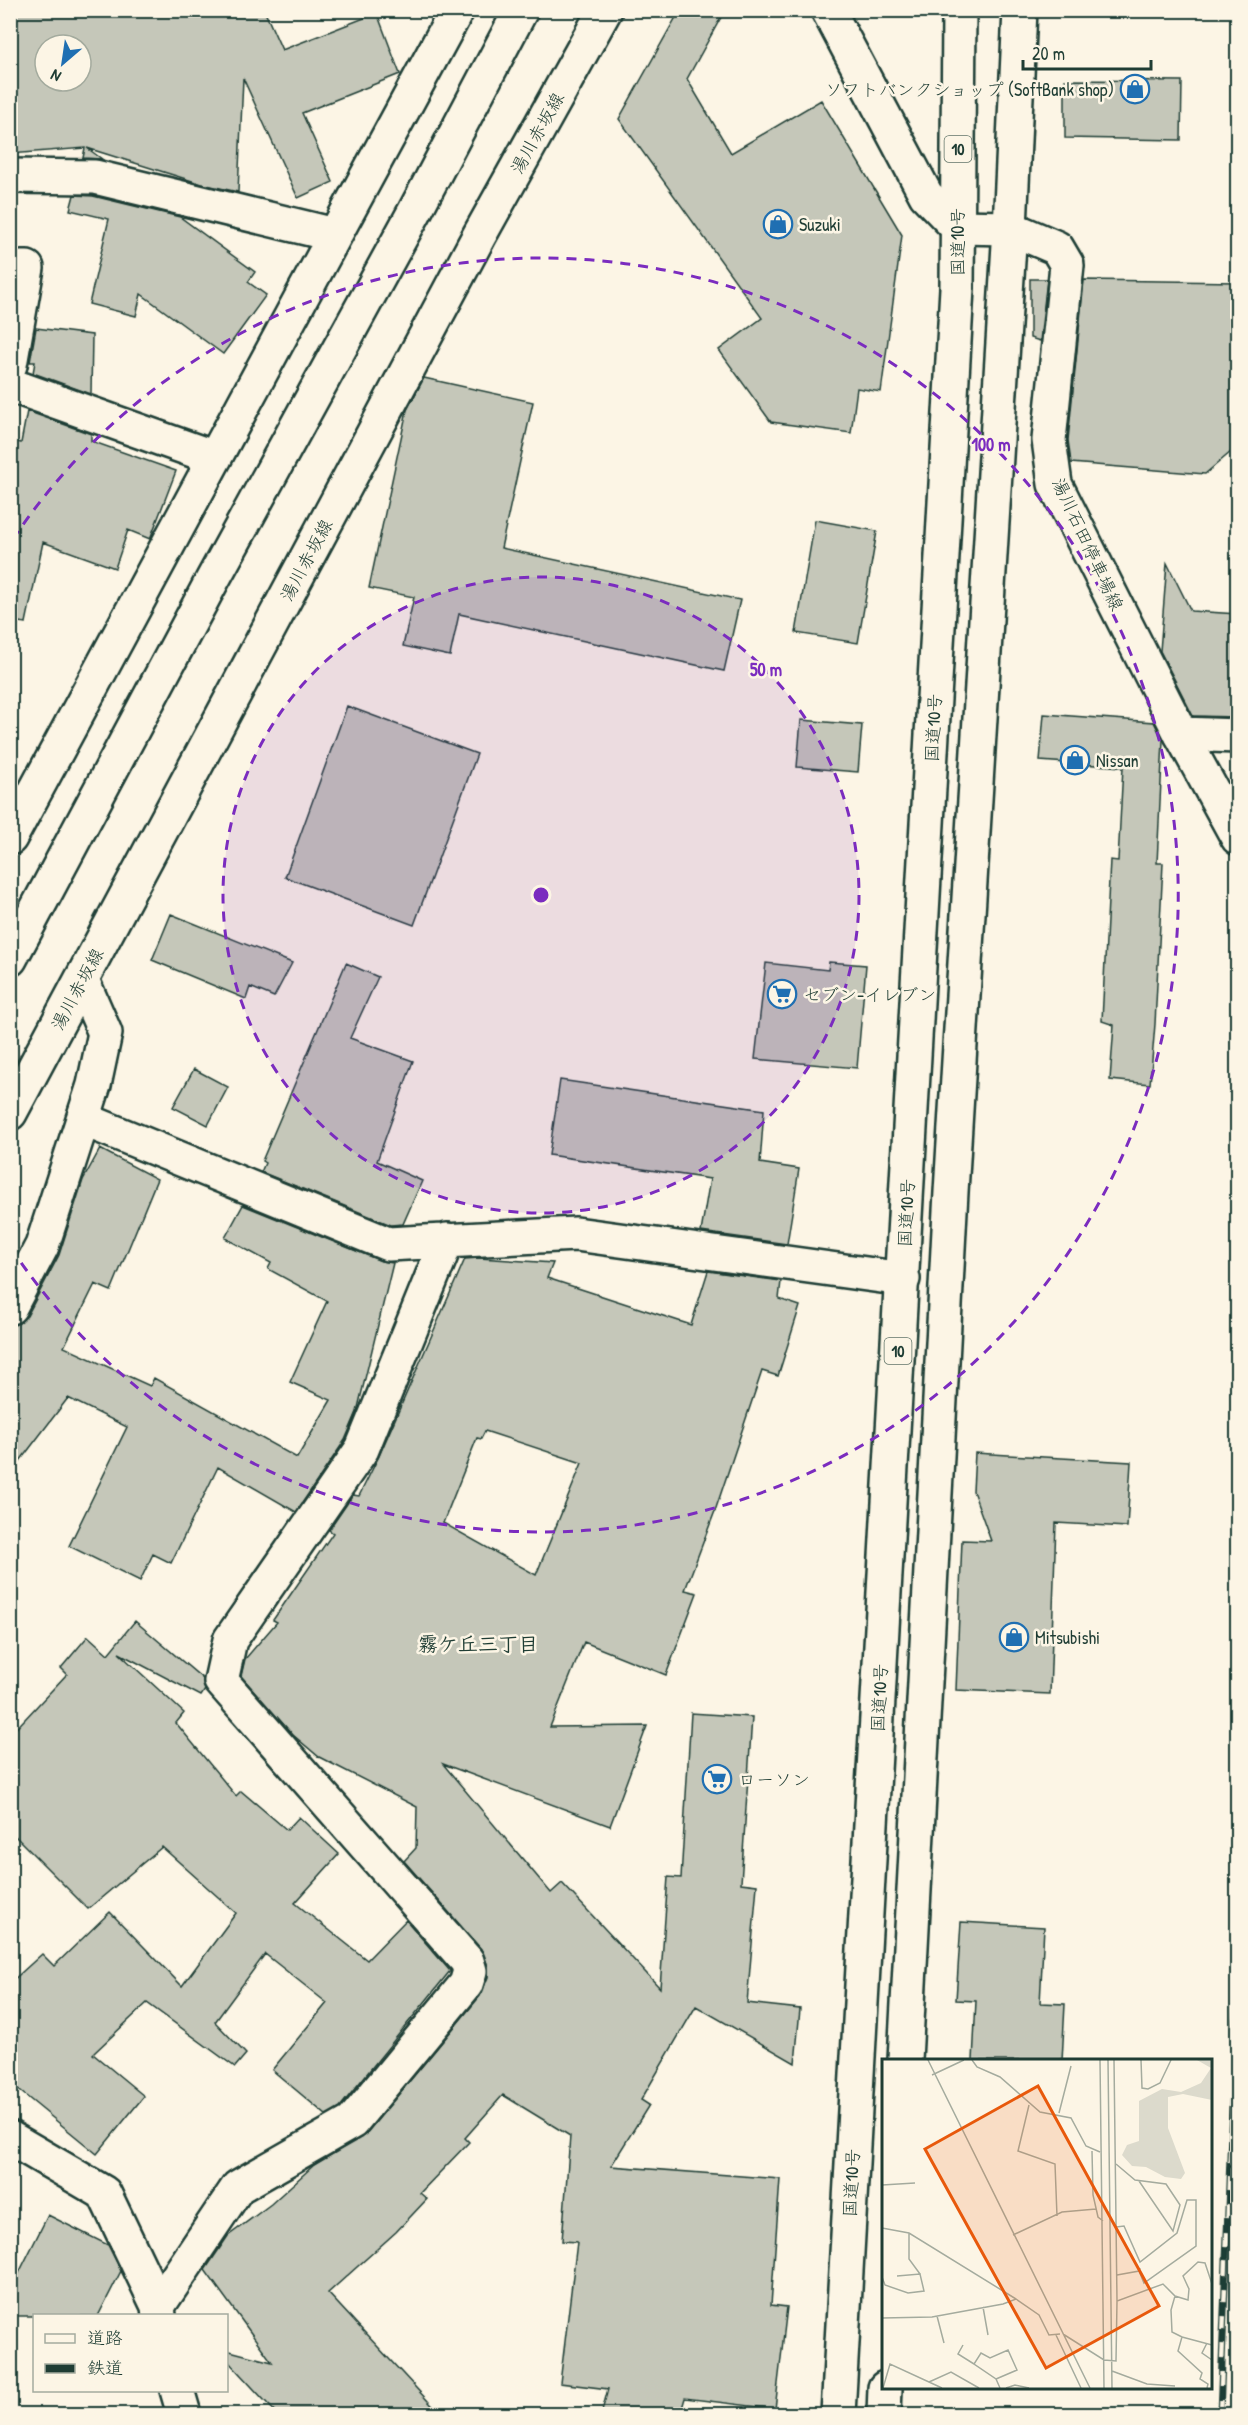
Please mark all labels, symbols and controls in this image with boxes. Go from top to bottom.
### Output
north arrow [33,33,93,93]
scale bar [1023,33,1150,71]
text: 20 m [1032,41,1065,66]
text: N [46,64,65,88]
shop icon: ソフトバンクショップ (SoftBank shop) [1119,73,1151,105]
place label: ソフトバンクショップ (SoftBank shop) [824,77,1114,102]
street label: 湯川赤坂線 [504,88,570,178]
road number: 10 [944,136,972,162]
shop icon: Suzuki [762,208,794,240]
street label: 国道10号 [945,208,970,276]
place label: Suzuki [799,212,841,237]
text: 100 m [971,432,1011,457]
street label: 湯川石田停車場線 [1046,473,1130,615]
street label: 湯川赤坂線 [274,514,338,606]
text: 50 m [750,657,782,682]
street label: 国道10号 [919,693,947,763]
shop icon: Nissan [1059,744,1091,776]
place label: Nissan [1096,748,1139,773]
centre of rings [531,885,551,905]
street label: 湯川赤坂線 [45,943,109,1035]
supermarket icon: セブン-イレブン [766,978,798,1010]
place label: セブン-イレブン [803,982,936,1007]
street label: 国道10号 [892,1178,920,1248]
road number: 10 [884,1338,912,1364]
shop icon: Mitsubishi [998,1621,1030,1653]
place label: Mitsubishi [1035,1625,1100,1650]
district label: 霧ケ丘三丁目 [418,1630,538,1657]
street label: 国道10号 [865,1663,893,1733]
supermarket icon: ローソン [701,1763,733,1795]
place label: ローソン [738,1767,810,1792]
inset map [882,2059,1212,2389]
street label: 国道10号 [837,2148,865,2218]
legend [33,2314,228,2392]
text: 道路 [87,2325,123,2350]
text: 鉄道 [87,2355,123,2380]

